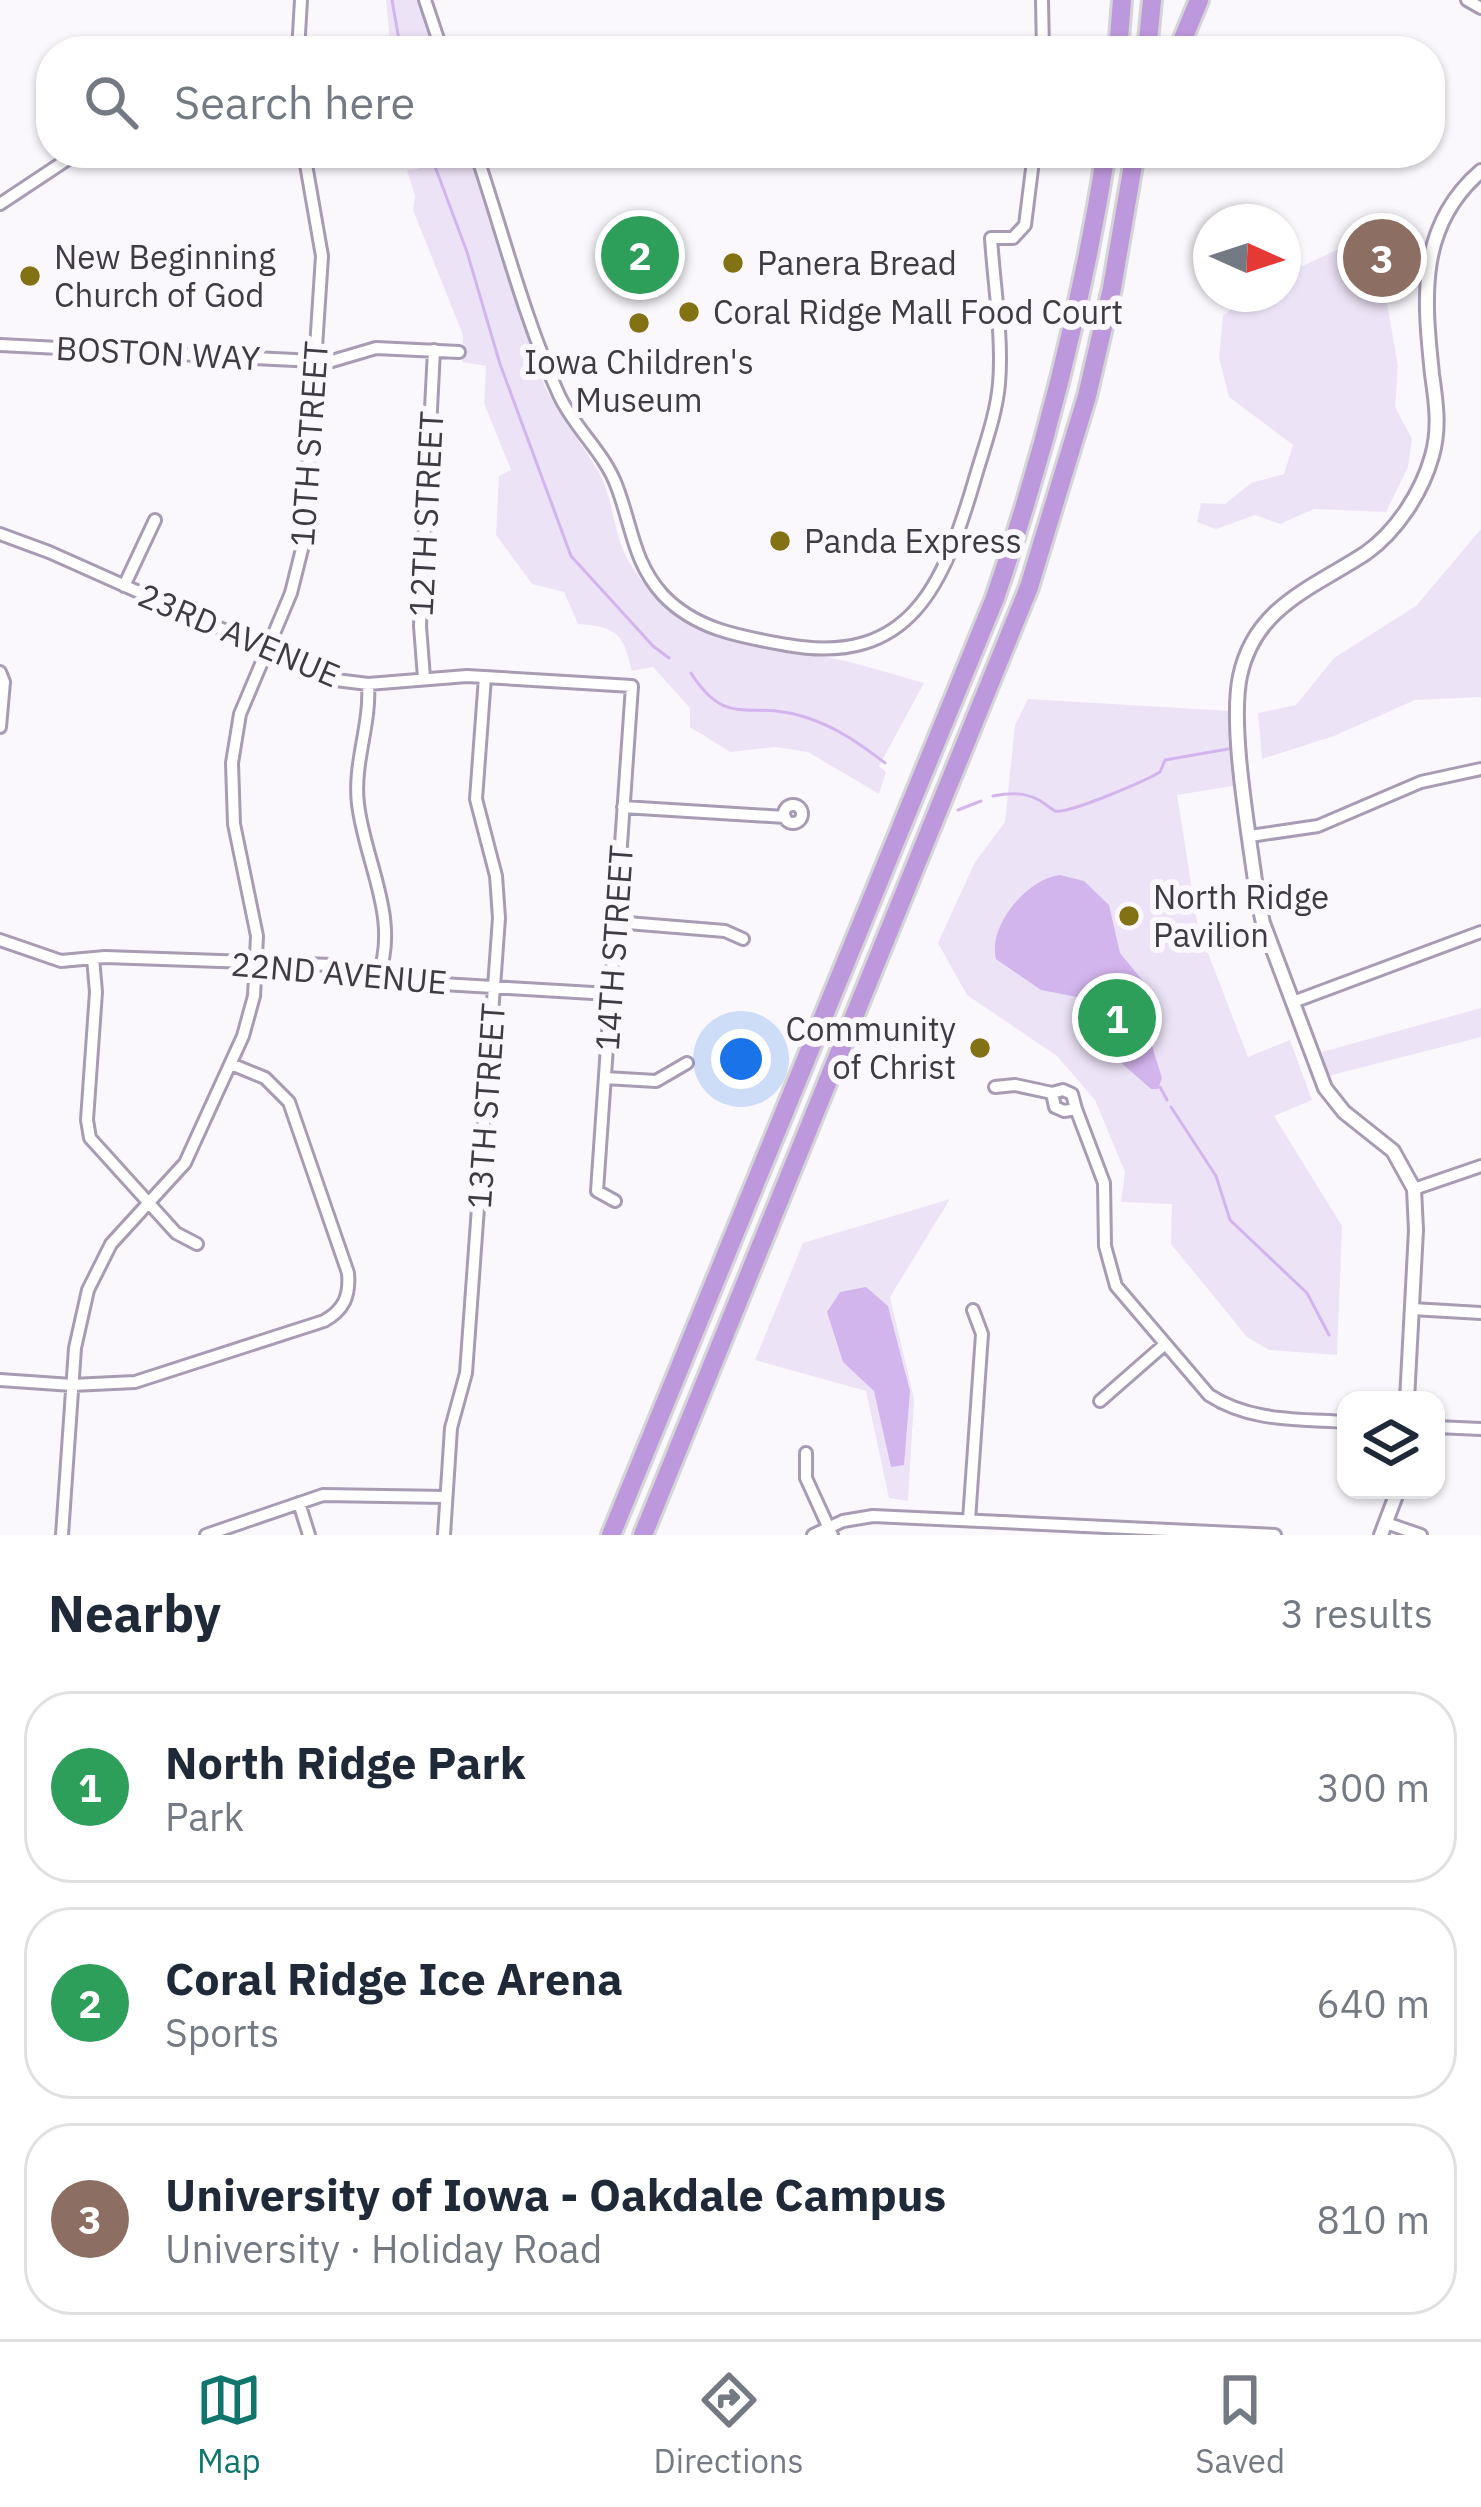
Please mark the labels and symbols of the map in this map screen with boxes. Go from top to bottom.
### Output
north arrow [1193,204,1301,312]
pin: 2 [601,210,679,300]
pin: 3 [1343,213,1421,303]
place label: New Beginning Church of God [54,235,276,316]
place label: Panera Bread [757,241,957,284]
marker: Panera Bread [720,250,746,276]
marker: New Beginning Church of God [17,263,43,289]
place label: Coral Ridge Mall Food Court [713,290,1123,333]
marker: Coral Ridge Mall Food Court [676,299,702,325]
marker: Iowa Children's Museum [626,310,652,336]
street label: BOSTON WAY [55,326,262,379]
street label: 10TH STREET [280,340,337,548]
place label: Iowa Children's Museum [524,340,754,421]
street label: 12TH STREET [399,410,452,618]
place label: Panda Express [804,519,1022,562]
marker: Panda Express [767,528,793,554]
street label: 23RD AVENUE [132,573,346,696]
street label: 14TH STREET [585,844,642,1052]
place label: North Ridge Pavilion [1153,875,1329,956]
marker: North Ridge Pavilion [1116,903,1142,929]
street label: 22ND AVENUE [229,942,449,1003]
pin: 1 [1078,973,1156,1063]
street label: 13TH STREET [457,1002,514,1210]
place label: Community of Christ [786,1007,956,1088]
your location [711,1029,771,1089]
marker: Community of Christ [967,1035,993,1061]

